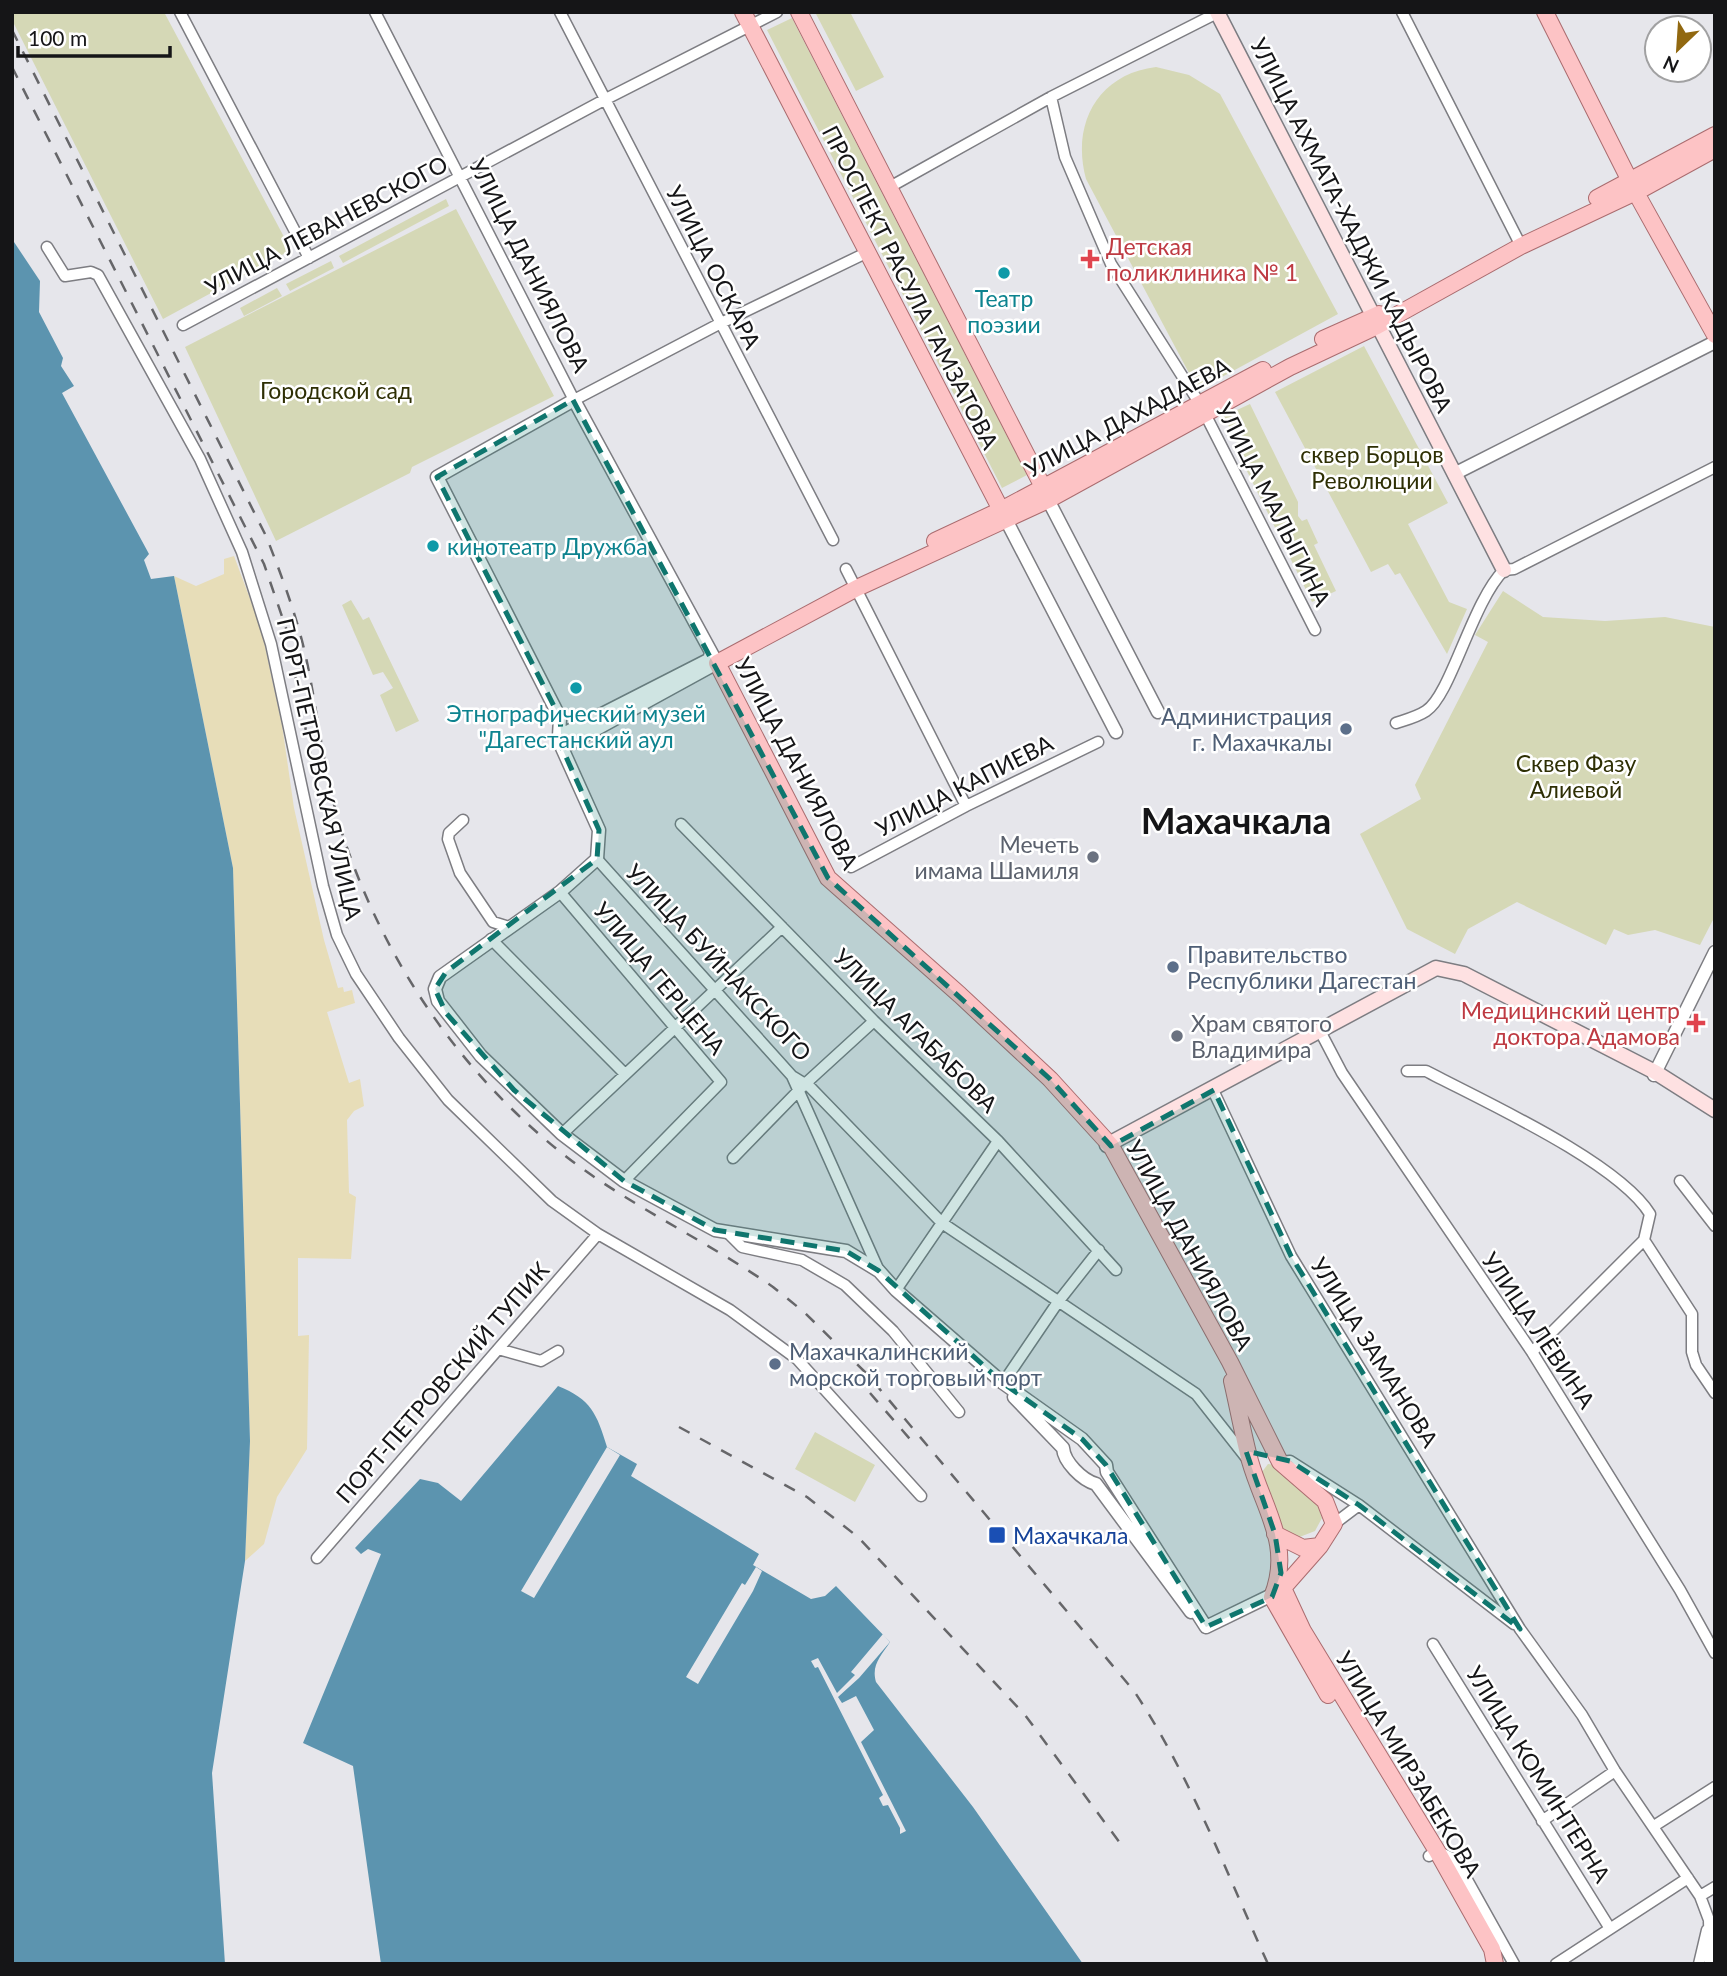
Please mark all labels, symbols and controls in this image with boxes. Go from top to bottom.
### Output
scale bar [18,14,170,58]
north arrow [1643,14,1713,84]
text: 100 m [28,25,87,50]
street label: УЛИЦА АХМАТА-ХАДЖИ КАДЫРОВА [1245,33,1459,417]
text: N [1659,51,1682,78]
street label: ПРОСПЕКТ РАСУЛА ГАМЗАТОВА [817,120,1005,454]
street label: УЛИЦА ЛЕВАНЕВСКОГО [200,149,452,301]
street label: УЛИЦА ДАНИЯЛОВА [464,153,596,377]
street label: УЛИЦА ОСКАРА [661,181,767,354]
place label: Детская поликлиника № 1 [1106,232,1298,286]
marker: Детская поликлиника № 1 [1080,249,1100,269]
marker: Театр поэзии [996,265,1012,281]
place label: Театр поэзии [967,284,1041,338]
street label: УЛИЦА ДАХАДАЕВА [1020,351,1235,483]
park label: Городской сад [260,376,412,404]
street label: УЛИЦА МАЛЫГИНА [1211,398,1338,611]
park label: сквер Борцов Революции [1300,440,1444,494]
place label: кинотеатр Дружба [447,532,648,560]
marker: кинотеатр Дружба [425,538,441,554]
street label: ПОРТ-ПЕТРОВСКАЯ УЛИЦА [272,615,369,923]
street label: УЛИЦА ДАНИЯЛОВА [729,652,865,874]
marker: Этнографический музей "Дагестанский аул [568,680,584,696]
place label: Этнографический музей "Дагестанский аул [446,699,706,753]
place label: Администрация г. Махачкалы [1161,702,1332,756]
marker: Администрация г. Махачкалы [1338,721,1354,737]
street label: УЛИЦА КАПИЕВА [871,728,1058,842]
park label: Сквер Фазу Алиевой [1516,749,1636,803]
district label: Махачкала [1141,797,1331,842]
place label: Мечеть имама Шамиля [914,830,1079,884]
marker: Мечеть имама Шамиля [1085,849,1101,865]
street label: УЛИЦА БУЙНАКСКОГО [620,858,818,1066]
street label: УЛИЦА ГЕРЦЕНА [588,896,732,1060]
place label: Правительство Республики Дагестан [1187,940,1416,994]
street label: УЛИЦА АГАБАБОВА [828,942,1004,1118]
marker: Правительство Республики Дагестан [1165,959,1181,975]
place label: Медицинский центр доктора Адамова [1461,996,1680,1050]
place label: Храм святого Владимира [1191,1009,1332,1063]
marker: Медицинский центр доктора Адамова [1686,1013,1706,1033]
marker: Храм святого Владимира [1169,1028,1185,1044]
street label: УЛИЦА ДАНИЯЛОВА [1121,1135,1260,1355]
street label: УЛИЦА ЛЁВИНА [1476,1247,1602,1414]
street label: УЛИЦА ЗАМАНОВА [1305,1252,1445,1452]
street label: ПОРТ-ПЕТРОВСКИЙ ТУПИК [330,1255,555,1508]
place label: Махачкалинский морской торговый порт [789,1337,1042,1391]
marker: Махачкалинский морской торговый порт [767,1356,783,1372]
place label: Махачкала [1013,1521,1128,1549]
marker: Махачкала [987,1525,1007,1545]
street label: УЛИЦА МИРЗАБЕКОВА [1330,1646,1488,1883]
street label: УЛИЦА КОМИНТЕРНА [1461,1661,1617,1888]

